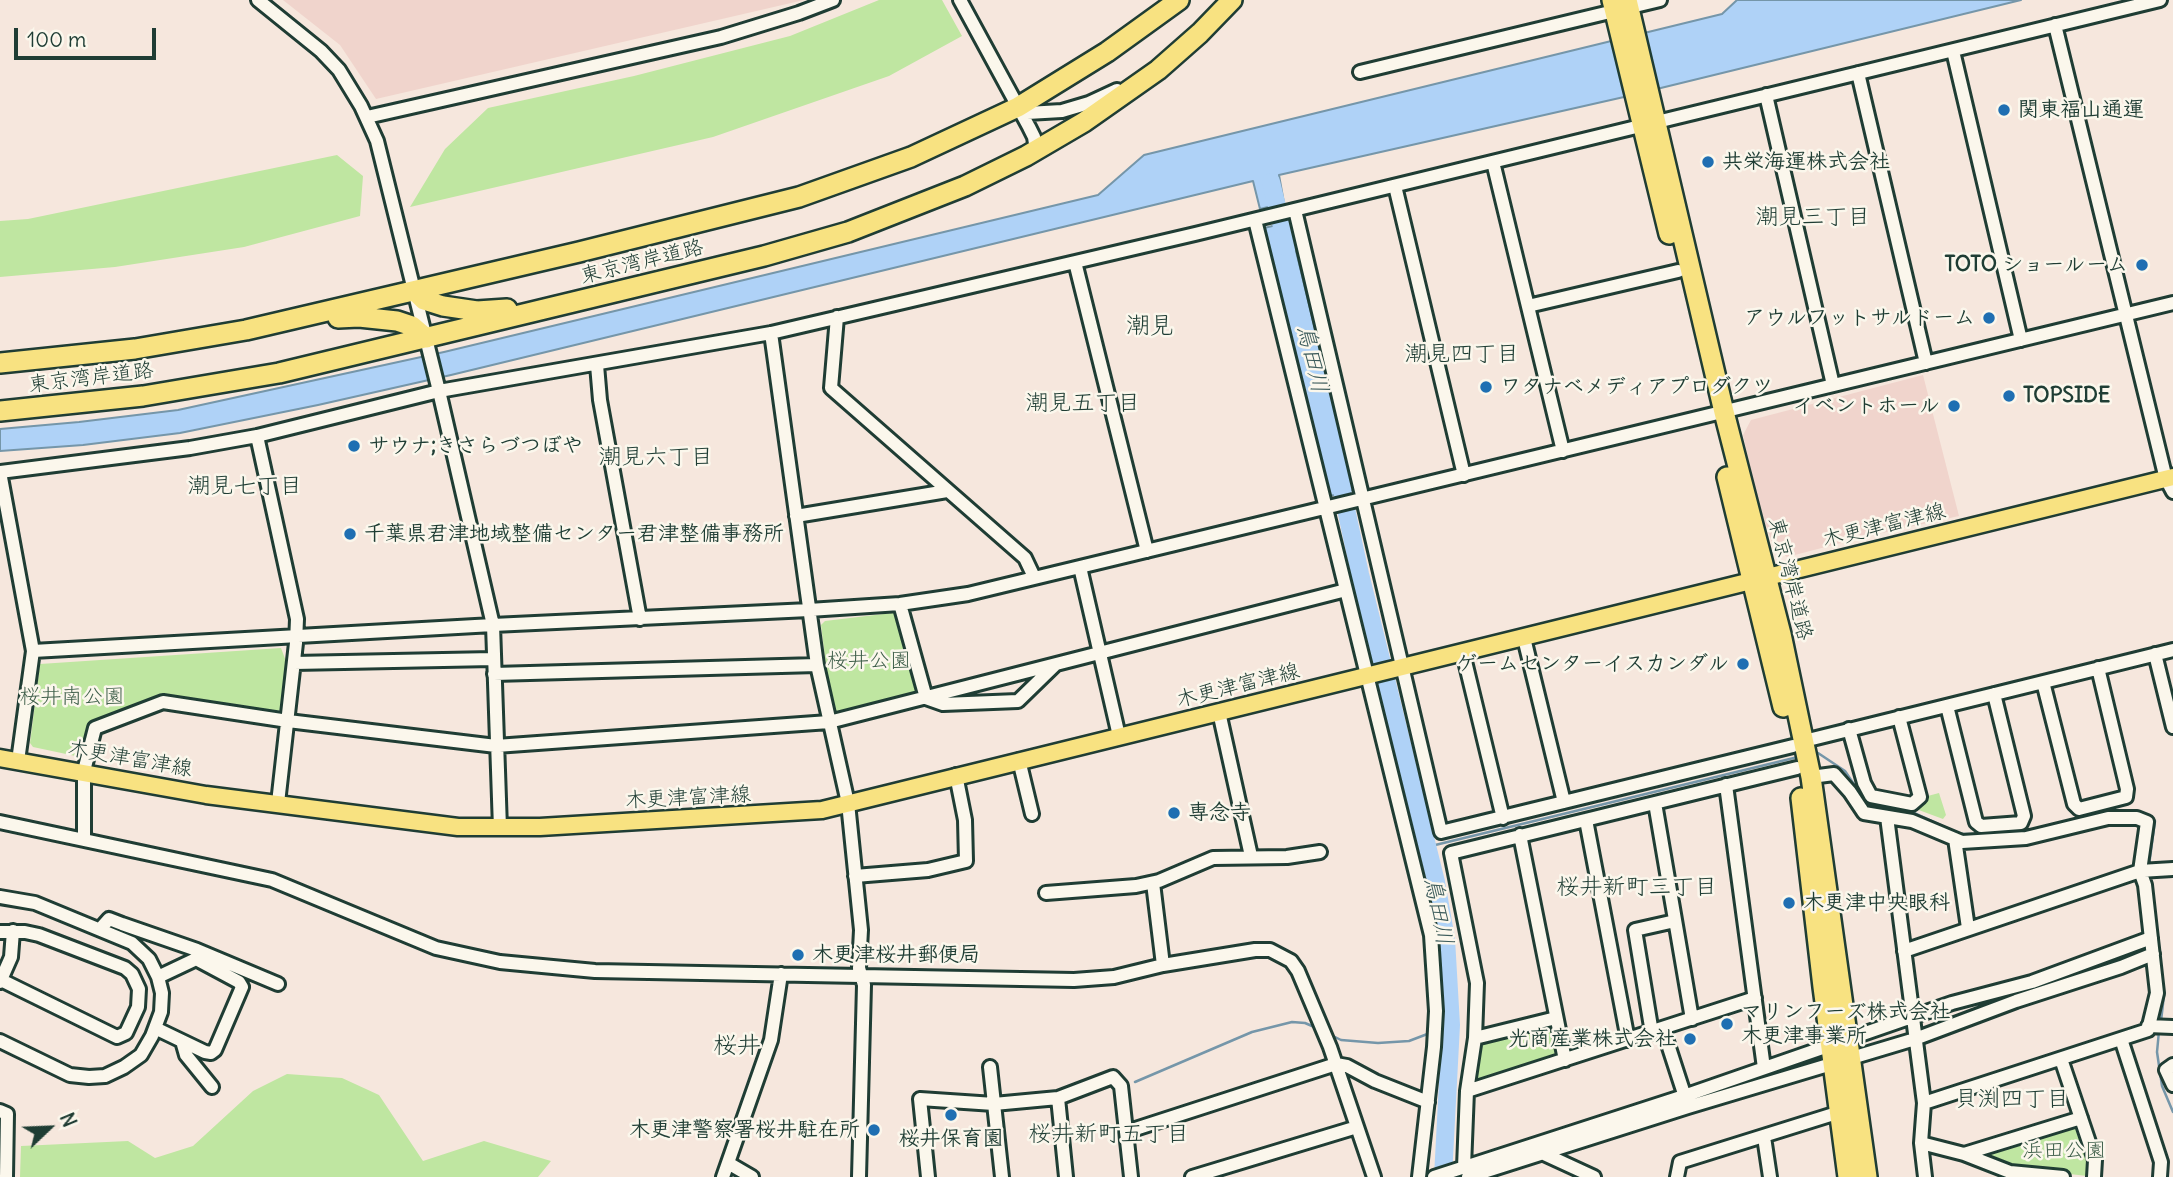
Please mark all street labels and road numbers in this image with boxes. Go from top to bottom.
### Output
street label: 東京湾岸道路 [578,235,706,289]
street label: 東京湾岸道路 [27,358,155,398]
street label: 木更津富津線 [1820,499,1948,553]
street label: 東京湾岸道路 [1763,515,1817,643]
street label: 木更津富津線 [1174,659,1302,713]
street label: 木更津富津線 [66,736,194,782]
street label: 木更津富津線 [624,782,752,814]

